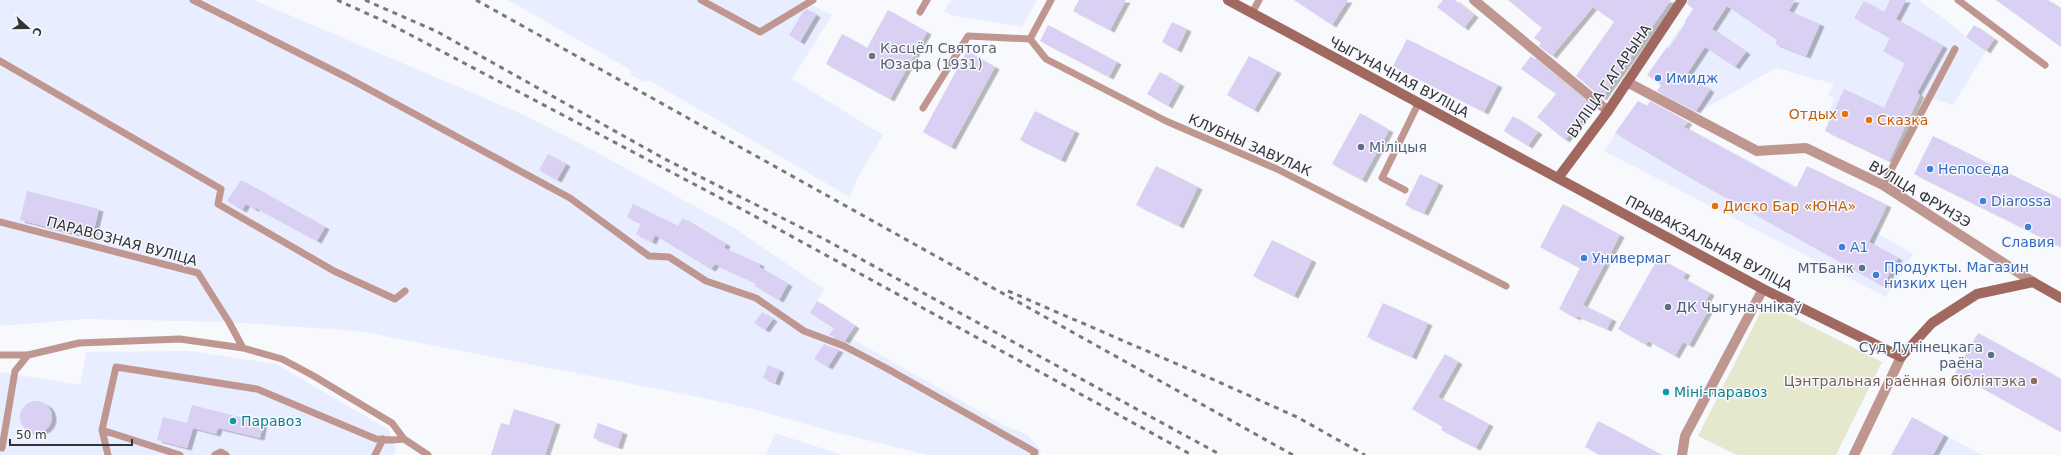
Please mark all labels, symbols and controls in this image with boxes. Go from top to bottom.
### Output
north arrow [8,8,48,48]
street label: ВУЛІЦА ГАГАРЫНА [1564,21,1654,141]
text: С [29,25,44,38]
street label: ЧЫГУНАЧНАЯ ВУЛІЦА [1326,33,1472,121]
place label: Касцёл Святога Юзафа (1931) [880,40,997,72]
marker: Касцёл Святога Юзафа (1931) [867,51,877,61]
place label: Имидж [1666,70,1719,86]
marker: Имидж [1653,73,1663,83]
place label: Отдых [1789,106,1837,122]
marker: Отдых [1840,109,1850,119]
street label: КЛУБНЫ ЗАВУЛАК [1186,111,1314,179]
place label: Сказка [1877,112,1928,128]
marker: Сказка [1864,115,1874,125]
place label: Міліцыя [1369,139,1427,155]
marker: Міліцыя [1356,142,1366,152]
street label: ВУЛІЦА ФРУНЗЭ [1866,157,1974,231]
place label: Непоседа [1938,161,2009,177]
marker: Непоседа [1925,164,1935,174]
street label: ПРЫВАКЗАЛЬНАЯ ВУЛІЦА [1623,192,1796,294]
place label: Diarossa [1991,193,2051,209]
marker: Diarossa [1978,196,1988,206]
place label: Диско Бар «ЮНА» [1723,198,1856,214]
marker: Диско Бар «ЮНА» [1710,201,1720,211]
street label: ПАРАВОЗНАЯ ВУЛІЦА [45,213,199,269]
marker: Славия [2023,222,2033,232]
place label: Славия [2001,234,2055,250]
place label: A1 [1850,239,1868,255]
marker: A1 [1837,242,1847,252]
place label: Универмаг [1592,250,1671,266]
marker: Универмаг [1579,253,1589,263]
place label: Продукты. Магазин низких цен [1884,259,2029,291]
place label: МТБанк [1798,260,1854,276]
marker: МТБанк [1857,263,1867,273]
marker: Продукты. Магазин низких цен [1871,270,1881,280]
place label: ДК Чыгуначнікаў [1676,299,1802,315]
marker: ДК Чыгуначнікаў [1663,302,1673,312]
place label: Суд Лунінецкага раёна [1859,339,1983,371]
marker: Суд Лунінецкага раёна [1986,350,1996,360]
place label: Цэнтральная раённая бібліятэка [1784,373,2026,389]
marker: Цэнтральная раённая бібліятэка [2029,376,2039,386]
place label: Міні-паравоз [1674,384,1768,400]
marker: Міні-паравоз [1661,387,1671,397]
place label: Паравоз [241,413,302,429]
marker: Паравоз [228,416,238,426]
scale bar [10,421,132,447]
text: 50 m [16,428,47,442]

